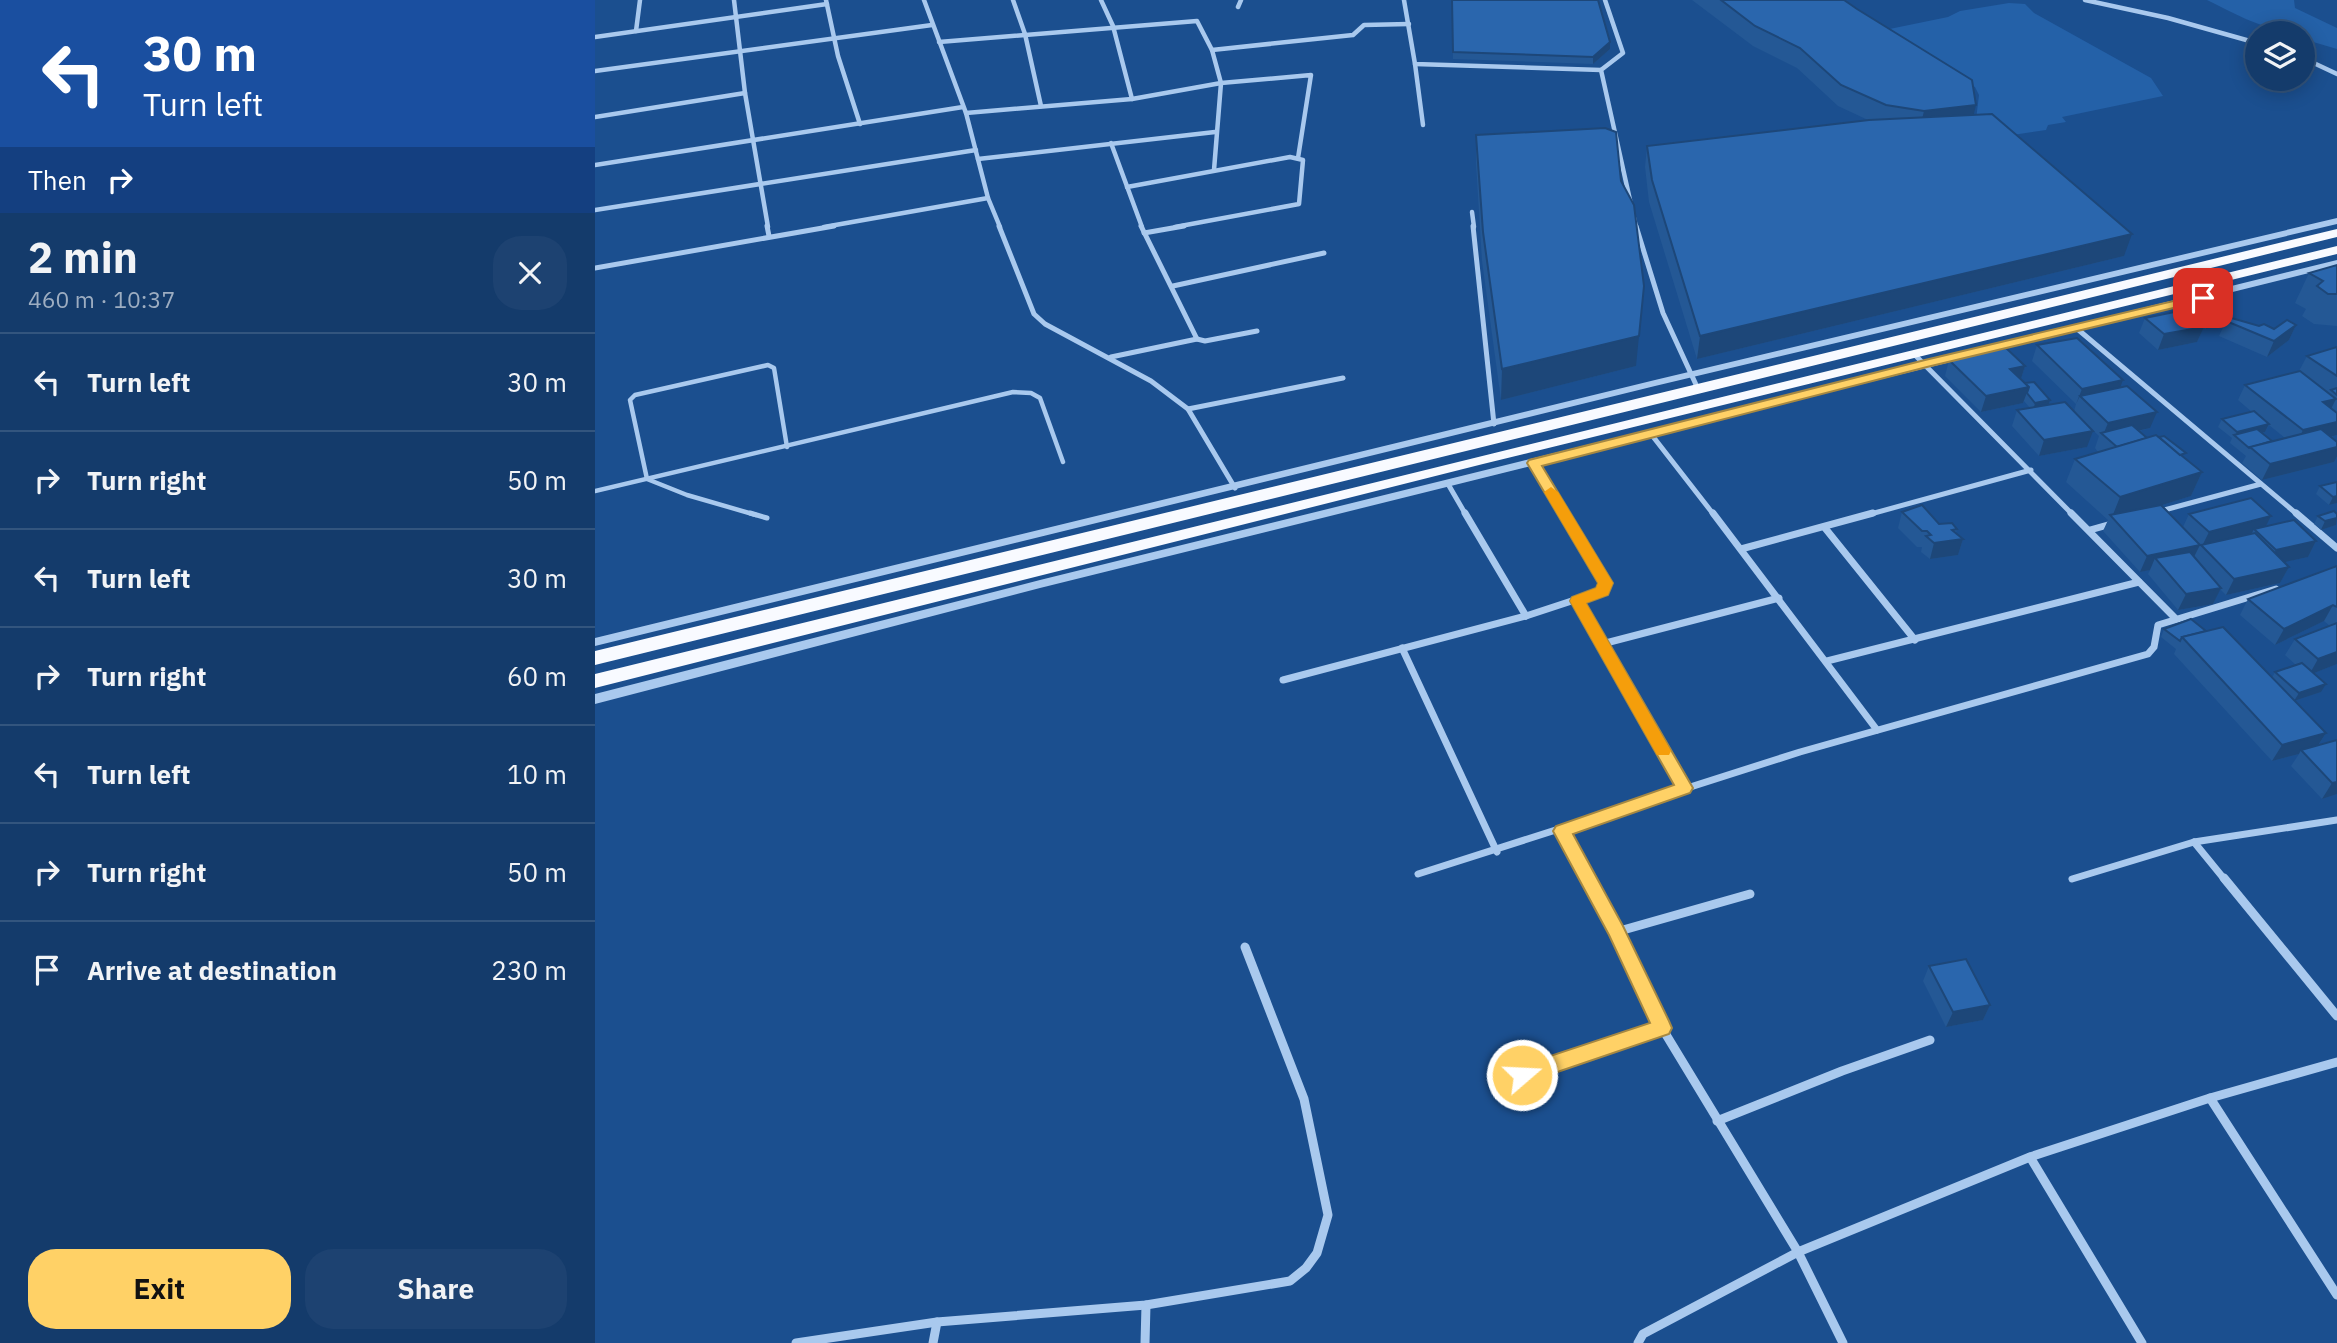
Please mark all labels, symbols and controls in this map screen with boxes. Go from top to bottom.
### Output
text: 30 m [143,21,257,84]
map controls [2245,21,2315,91]
button: layers [2245,21,2315,91]
icon: left [28,28,119,119]
text: Turn left [143,83,263,125]
icon: right [101,161,139,199]
text: Then [28,163,87,197]
text: 2 min [28,230,138,285]
button: close [493,236,567,310]
pin [2173,268,2233,328]
icon: arrive [2184,279,2222,317]
text: 460 m · 10:37 [28,284,175,314]
icon: left [28,363,66,401]
text: Turn left [87,365,190,399]
text: 30 m [507,365,567,399]
icon: right [28,461,66,499]
text: Turn right [87,463,206,497]
text: 50 m [507,463,567,497]
icon: left [28,559,66,597]
text: Turn left [87,561,190,595]
text: 30 m [507,561,567,595]
icon: right [28,657,66,695]
text: Turn right [87,659,206,693]
text: 60 m [507,659,567,693]
icon: left [28,755,66,793]
text: Turn left [87,757,190,791]
text: 10 m [507,757,567,791]
icon: right [28,853,66,891]
text: Turn right [87,855,206,889]
text: 50 m [507,855,567,889]
icon: arrive [28,951,66,989]
text: Arrive at destination [87,953,337,987]
text: 230 m [491,953,567,987]
position arrow [1485,1038,1559,1112]
button: Exit [28,1249,291,1329]
button: Share [305,1249,567,1329]

